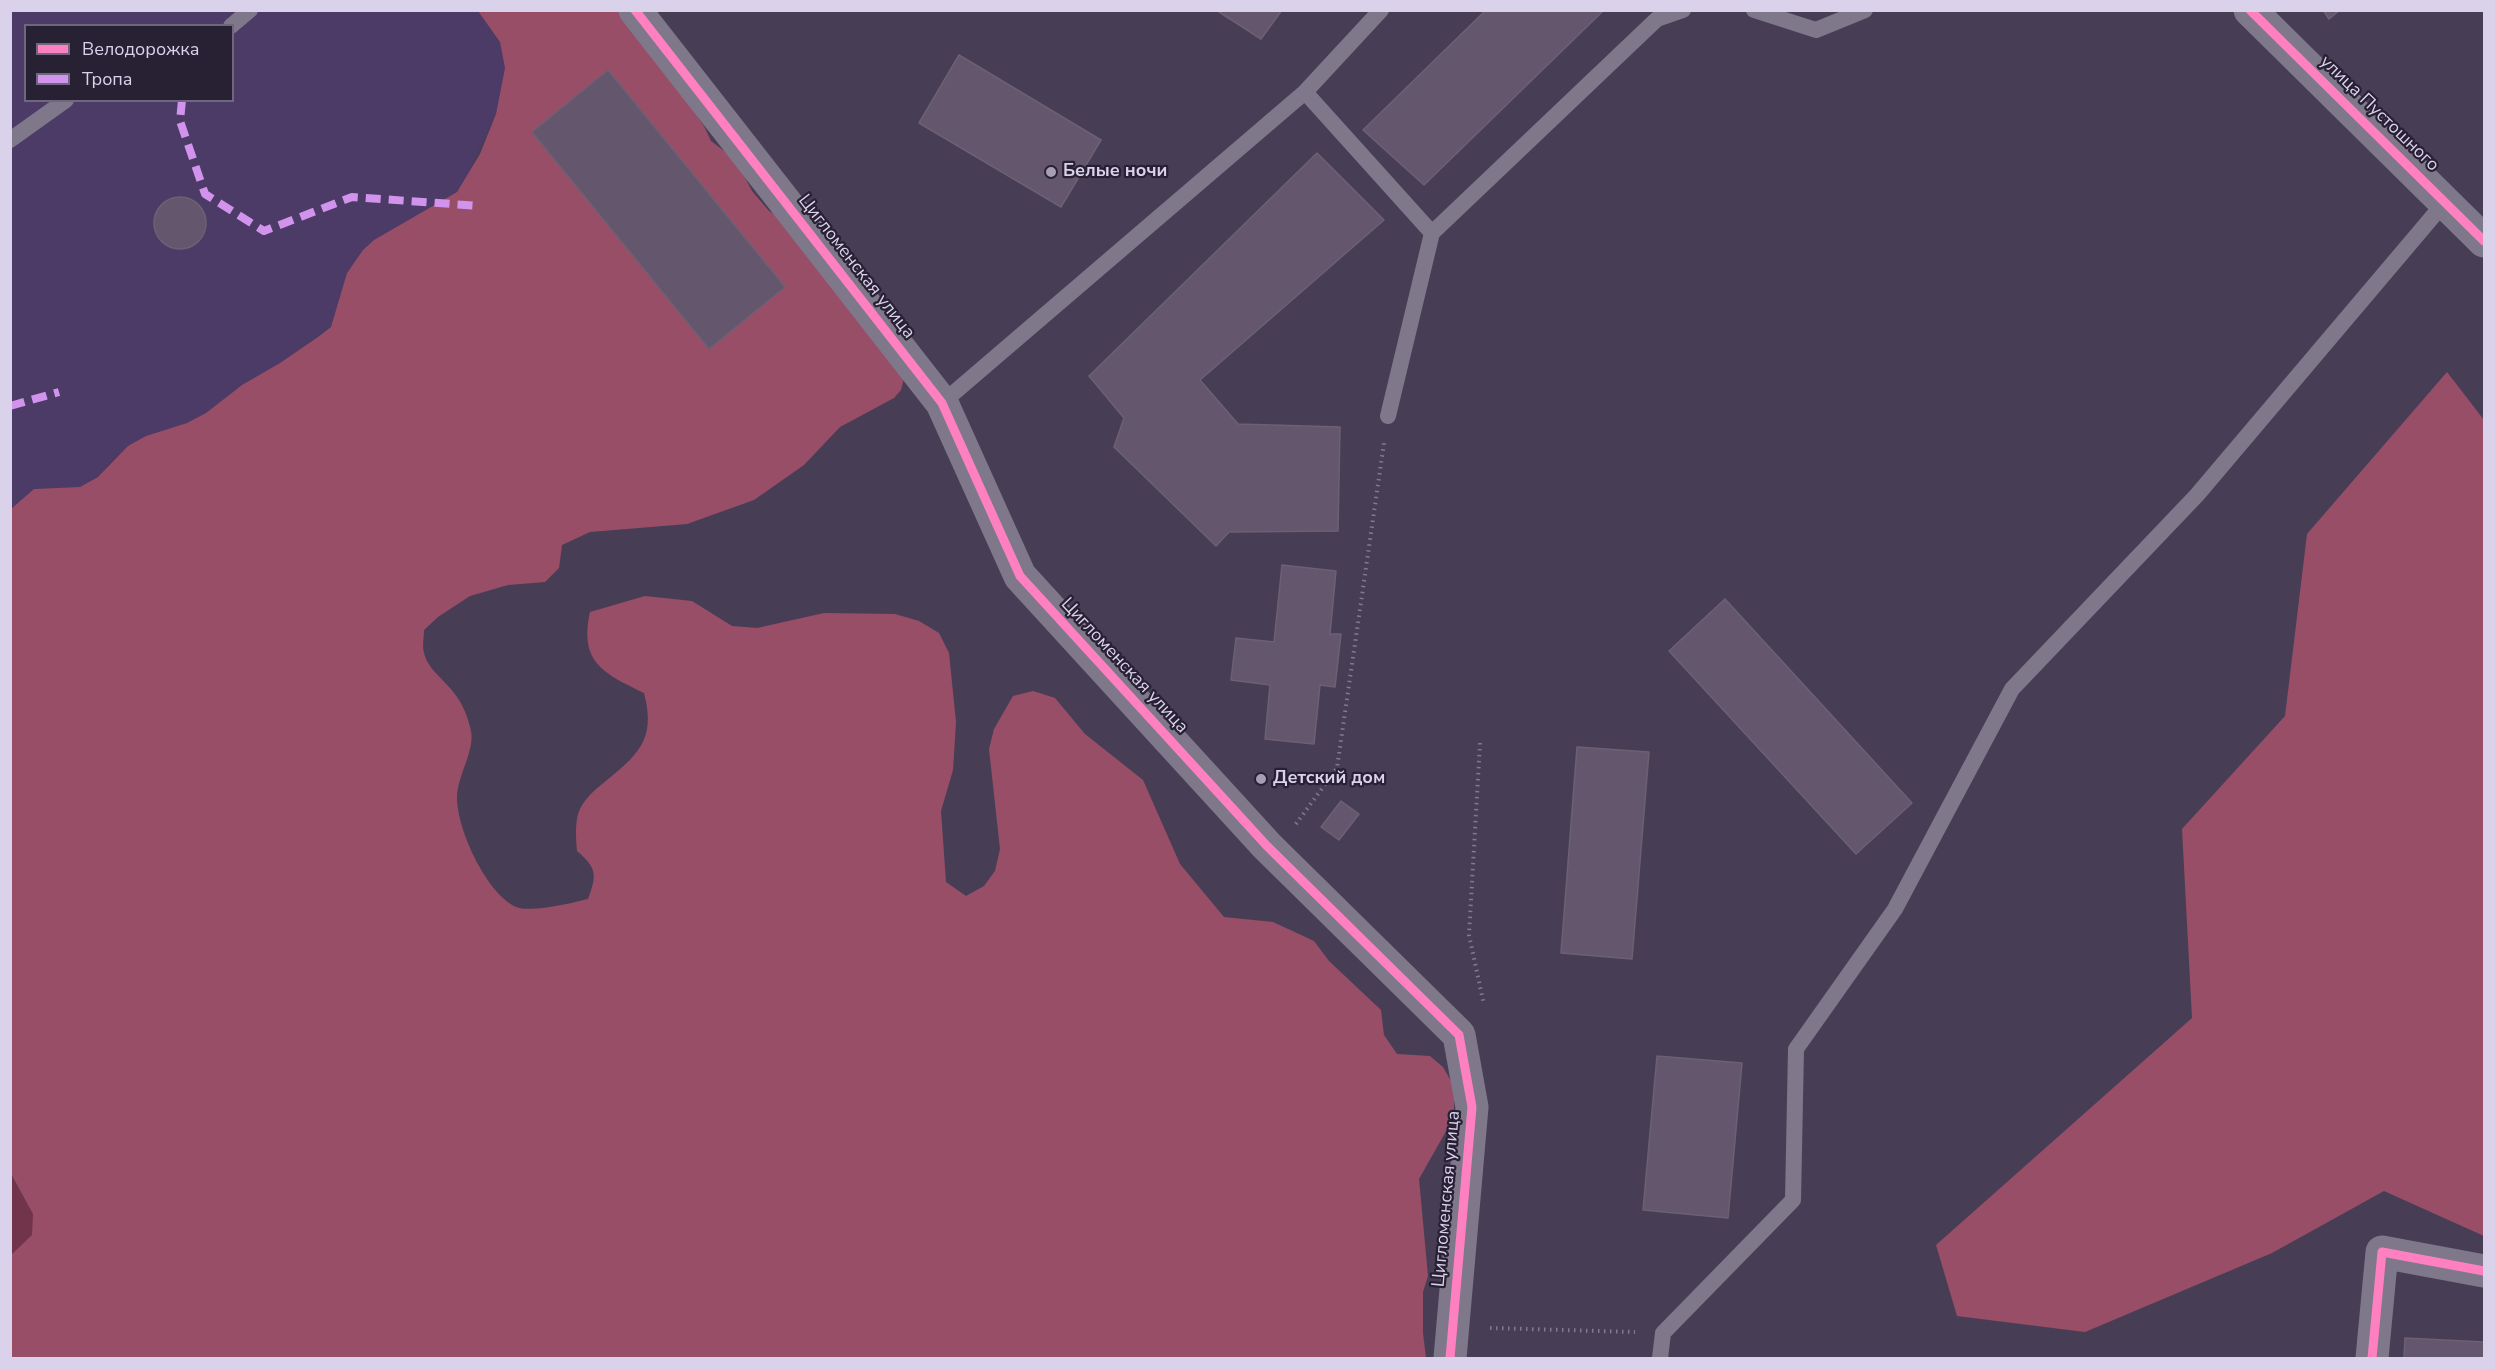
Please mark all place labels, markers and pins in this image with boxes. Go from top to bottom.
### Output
place label: Белые ночи [1063,161,1167,183]
marker: Белые ночи [1044,165,1058,179]
place label: Детский дом [1273,768,1385,790]
marker: Детский дом [1254,772,1268,786]

